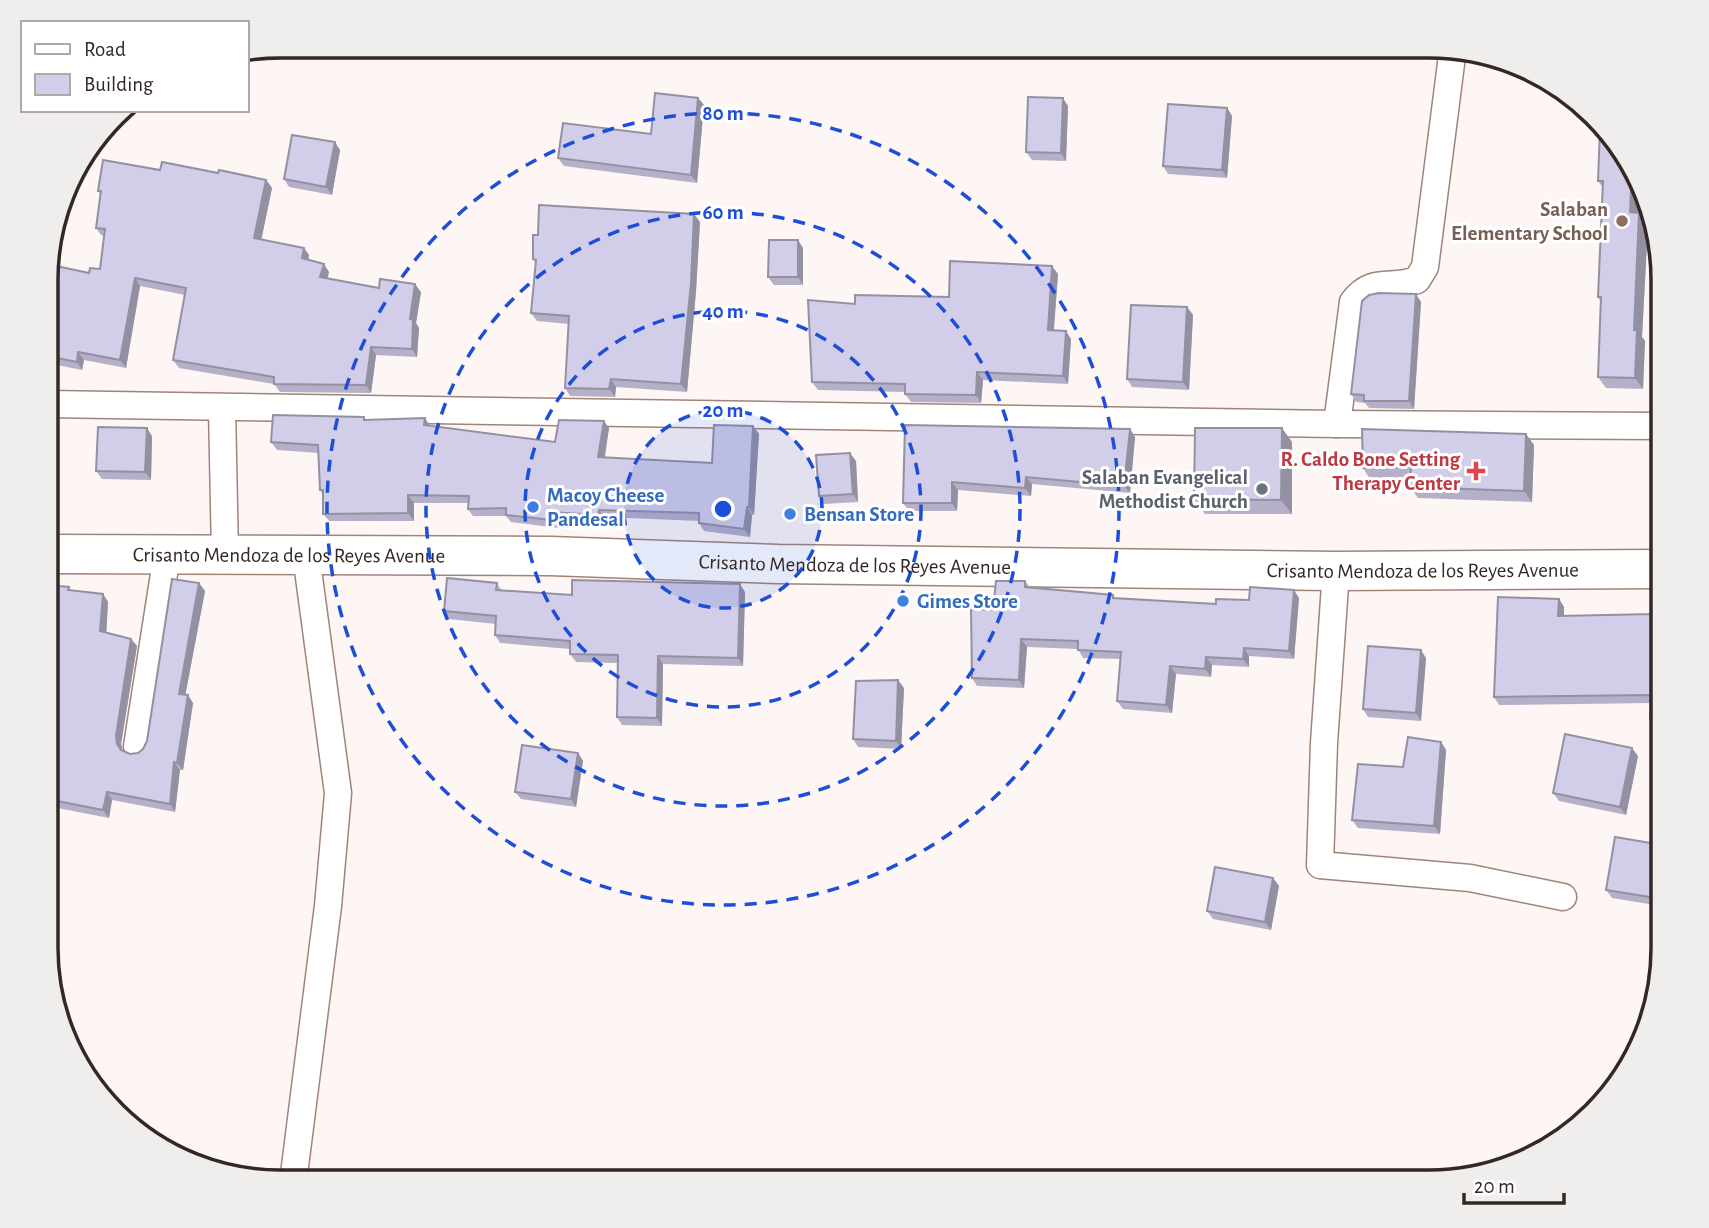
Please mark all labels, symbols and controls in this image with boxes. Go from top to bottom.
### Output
legend [21,21,248,112]
text: Road [84,39,126,60]
text: Building [84,74,154,95]
text: 80 m [702,103,744,124]
place label: Salaban Elementary School [1451,199,1608,244]
text: 60 m [702,202,744,223]
marker: Salaban Elementary School [1614,213,1630,229]
text: 40 m [702,301,744,322]
text: 20 m [703,400,743,421]
place label: R. Caldo Bone Setting Therapy Center [1281,449,1461,494]
marker: R. Caldo Bone Setting Therapy Center [1466,461,1486,481]
place label: Salaban Evangelical Methodist Church [1082,467,1248,512]
marker: Salaban Evangelical Methodist Church [1254,481,1270,497]
place label: Macoy Cheese Pandesal [547,485,664,530]
centre of rings [711,497,735,521]
marker: Macoy Cheese Pandesal [525,499,541,515]
place label: Bensan Store [804,504,914,525]
marker: Bensan Store [782,506,798,522]
street label: Crisanto Mendoza de los Reyes Avenue [133,544,445,567]
street label: Crisanto Mendoza de los Reyes Avenue [698,551,1011,578]
street label: Crisanto Mendoza de los Reyes Avenue [1266,560,1579,582]
place label: Gimes Store [917,591,1018,612]
marker: Gimes Store [895,593,911,609]
scale bar [1464,1162,1564,1206]
text: 20 m [1474,1176,1515,1197]

